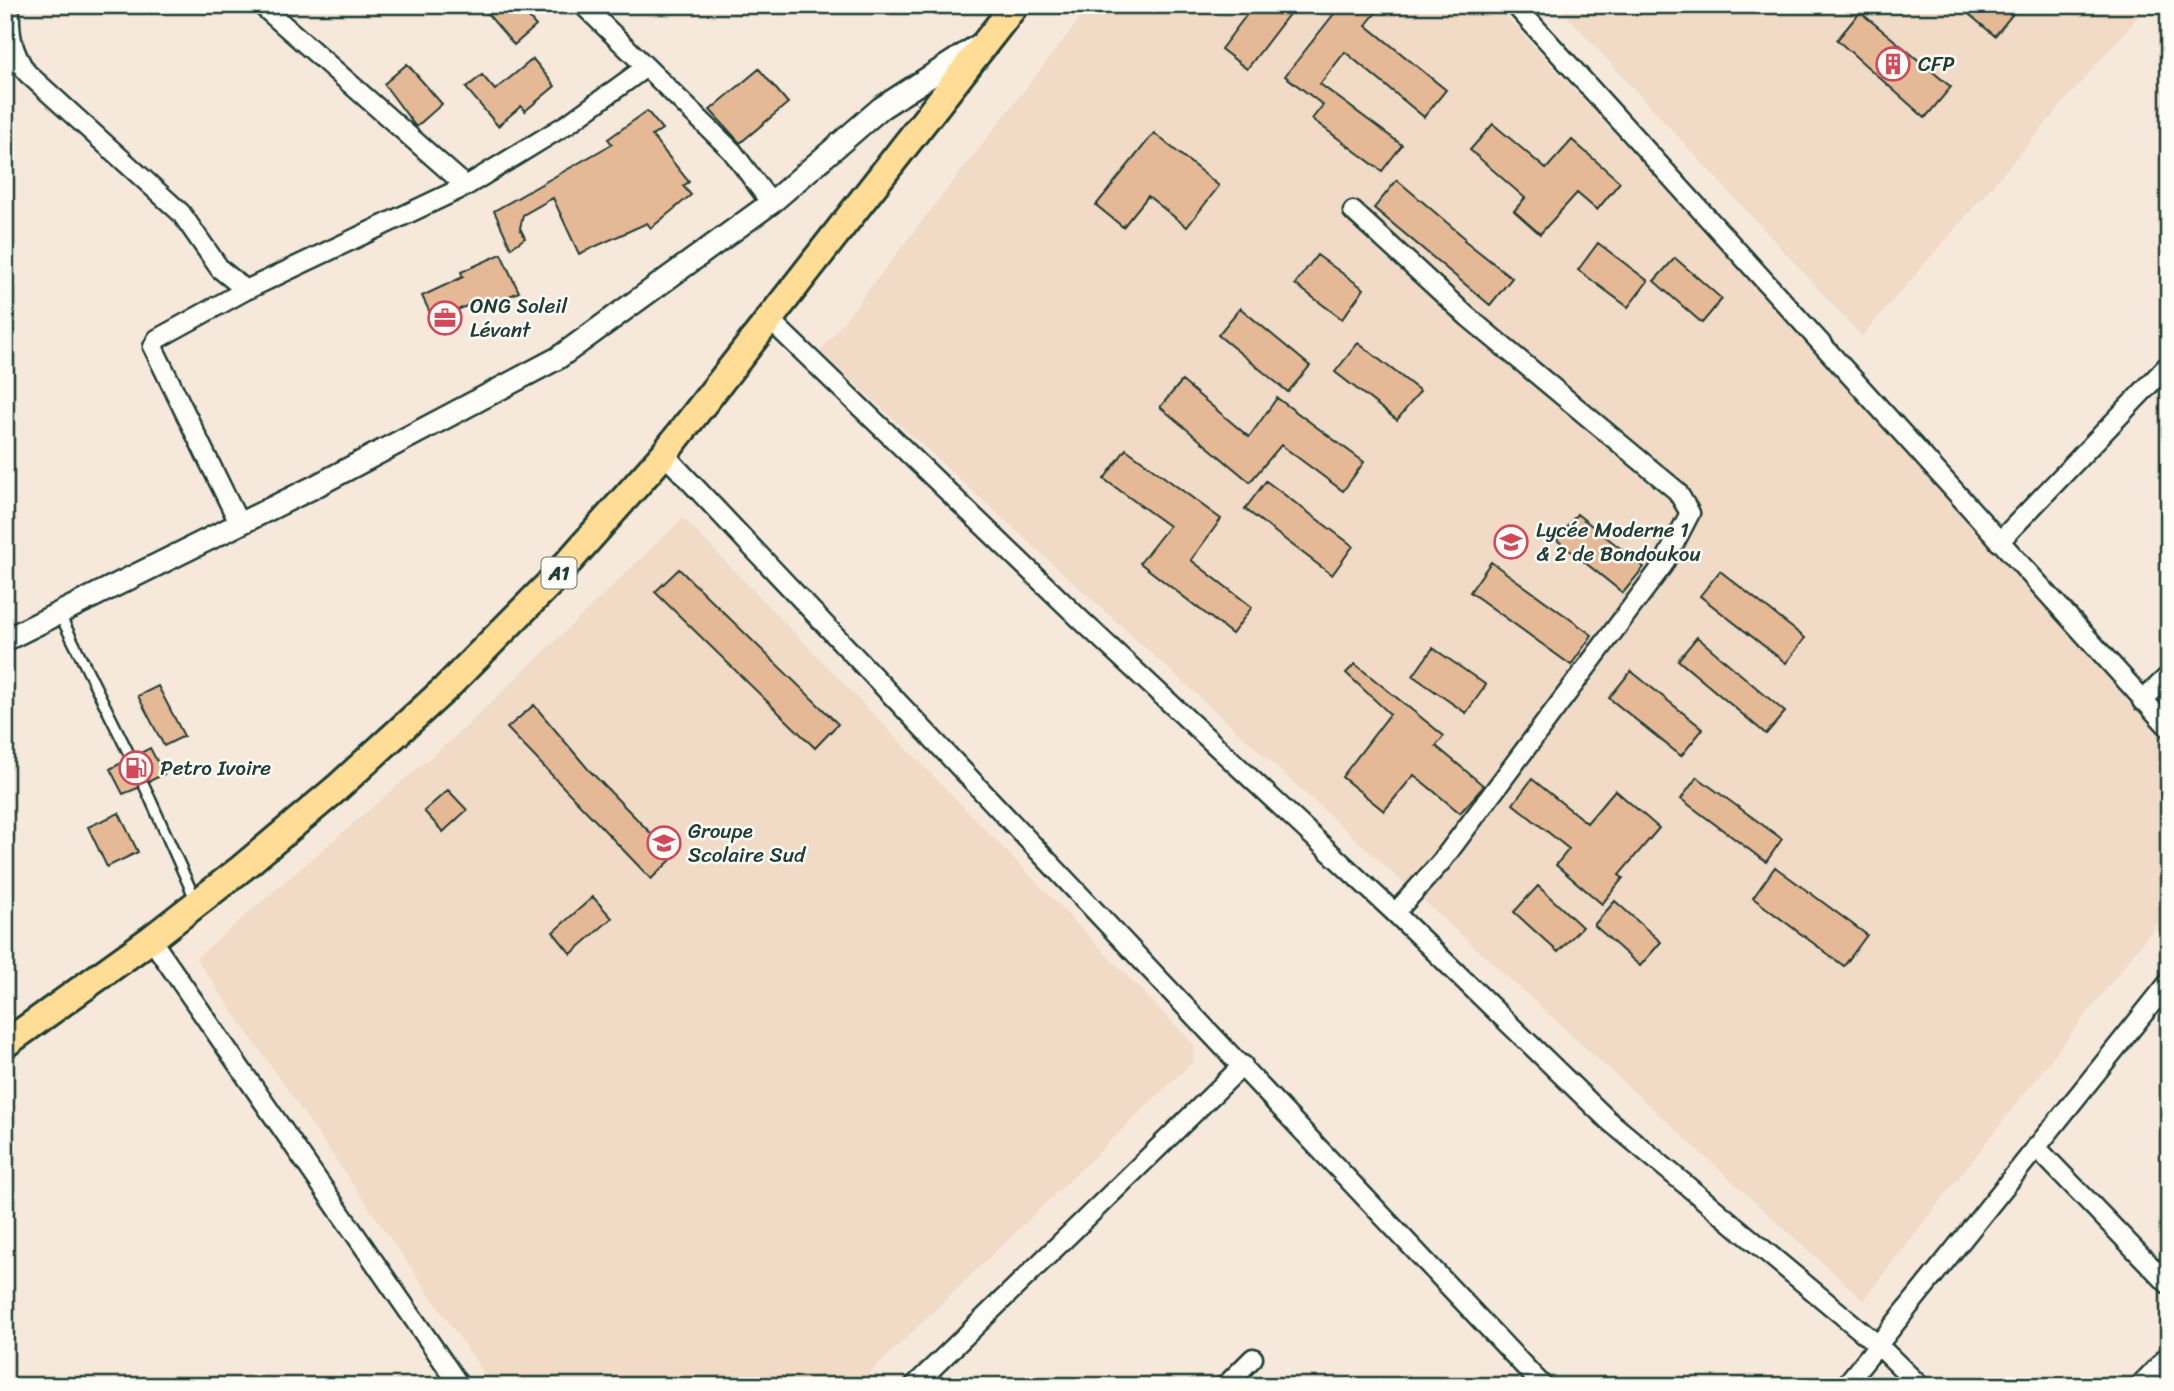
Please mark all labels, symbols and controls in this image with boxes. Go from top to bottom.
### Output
building icon: CFP [1874,45,1912,83]
place label: CFP [1918,45,1955,83]
place label: ONG Soleil Lévant [470,287,568,349]
office icon: ONG Soleil Lévant [426,299,464,337]
place label: Lycée Moderne 1 & 2 de Bondoukou [1536,511,1701,573]
school or university icon: Lycée Moderne 1 & 2 de Bondoukou [1492,523,1530,561]
road number: A1 [542,558,576,588]
fuel station icon: Petro Ivoire [117,749,155,787]
place label: Petro Ivoire [160,749,271,787]
place label: Groupe Scolaire Sud [688,812,807,874]
school or university icon: Groupe Scolaire Sud [645,824,683,862]

